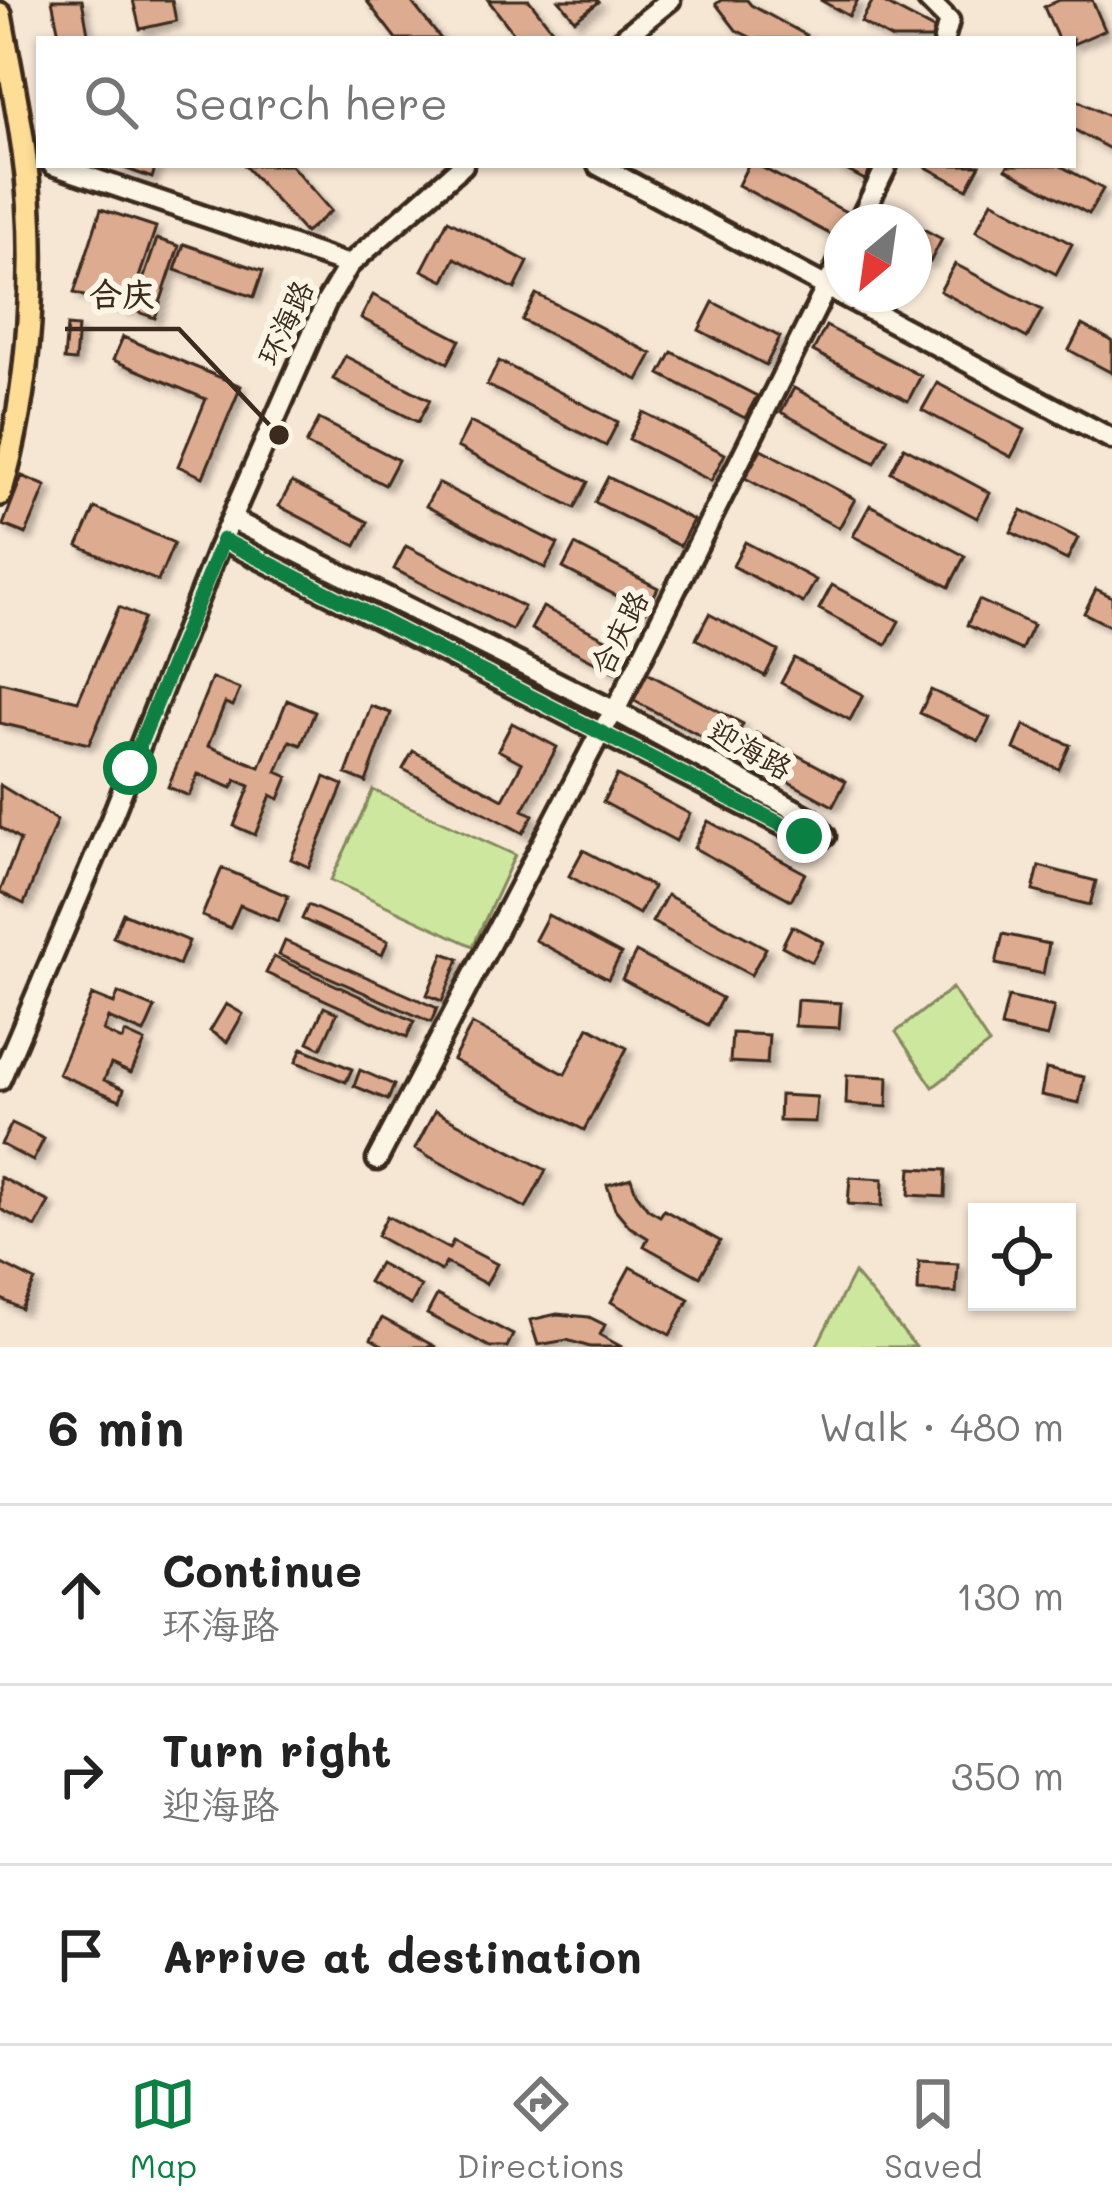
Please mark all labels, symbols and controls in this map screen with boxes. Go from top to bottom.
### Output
search box [36,36,1076,168]
icon: search [78,69,144,135]
text: Search here [174,73,448,131]
north arrow [824,204,932,312]
callout: 合庆 [65,260,179,329]
text: 合庆 [89,271,155,314]
street label: 环海路 [247,273,321,371]
street label: 合庆路 [580,583,656,681]
street label: 迎海路 [702,709,800,788]
route start [103,741,157,795]
route end [777,809,831,863]
map controls [968,1203,1076,1311]
button: locate [968,1203,1076,1311]
text: 6 min [48,1392,184,1459]
text: Walk · 480 m [819,1400,1064,1451]
text: Continue [162,1540,362,1598]
icon: ahead [48,1562,114,1628]
text: 130 m [956,1569,1064,1620]
text: 环海路 [162,1598,279,1649]
text: Turn right [162,1720,391,1778]
icon: right [48,1742,114,1808]
text: 350 m [951,1749,1064,1800]
text: 迎海路 [162,1778,279,1829]
icon: arrive [48,1922,114,1988]
text: Arrive at destination [162,1926,642,1984]
tab: Map [130,2071,197,2186]
tab: Directions [457,2071,624,2186]
tab: Saved [884,2071,982,2186]

